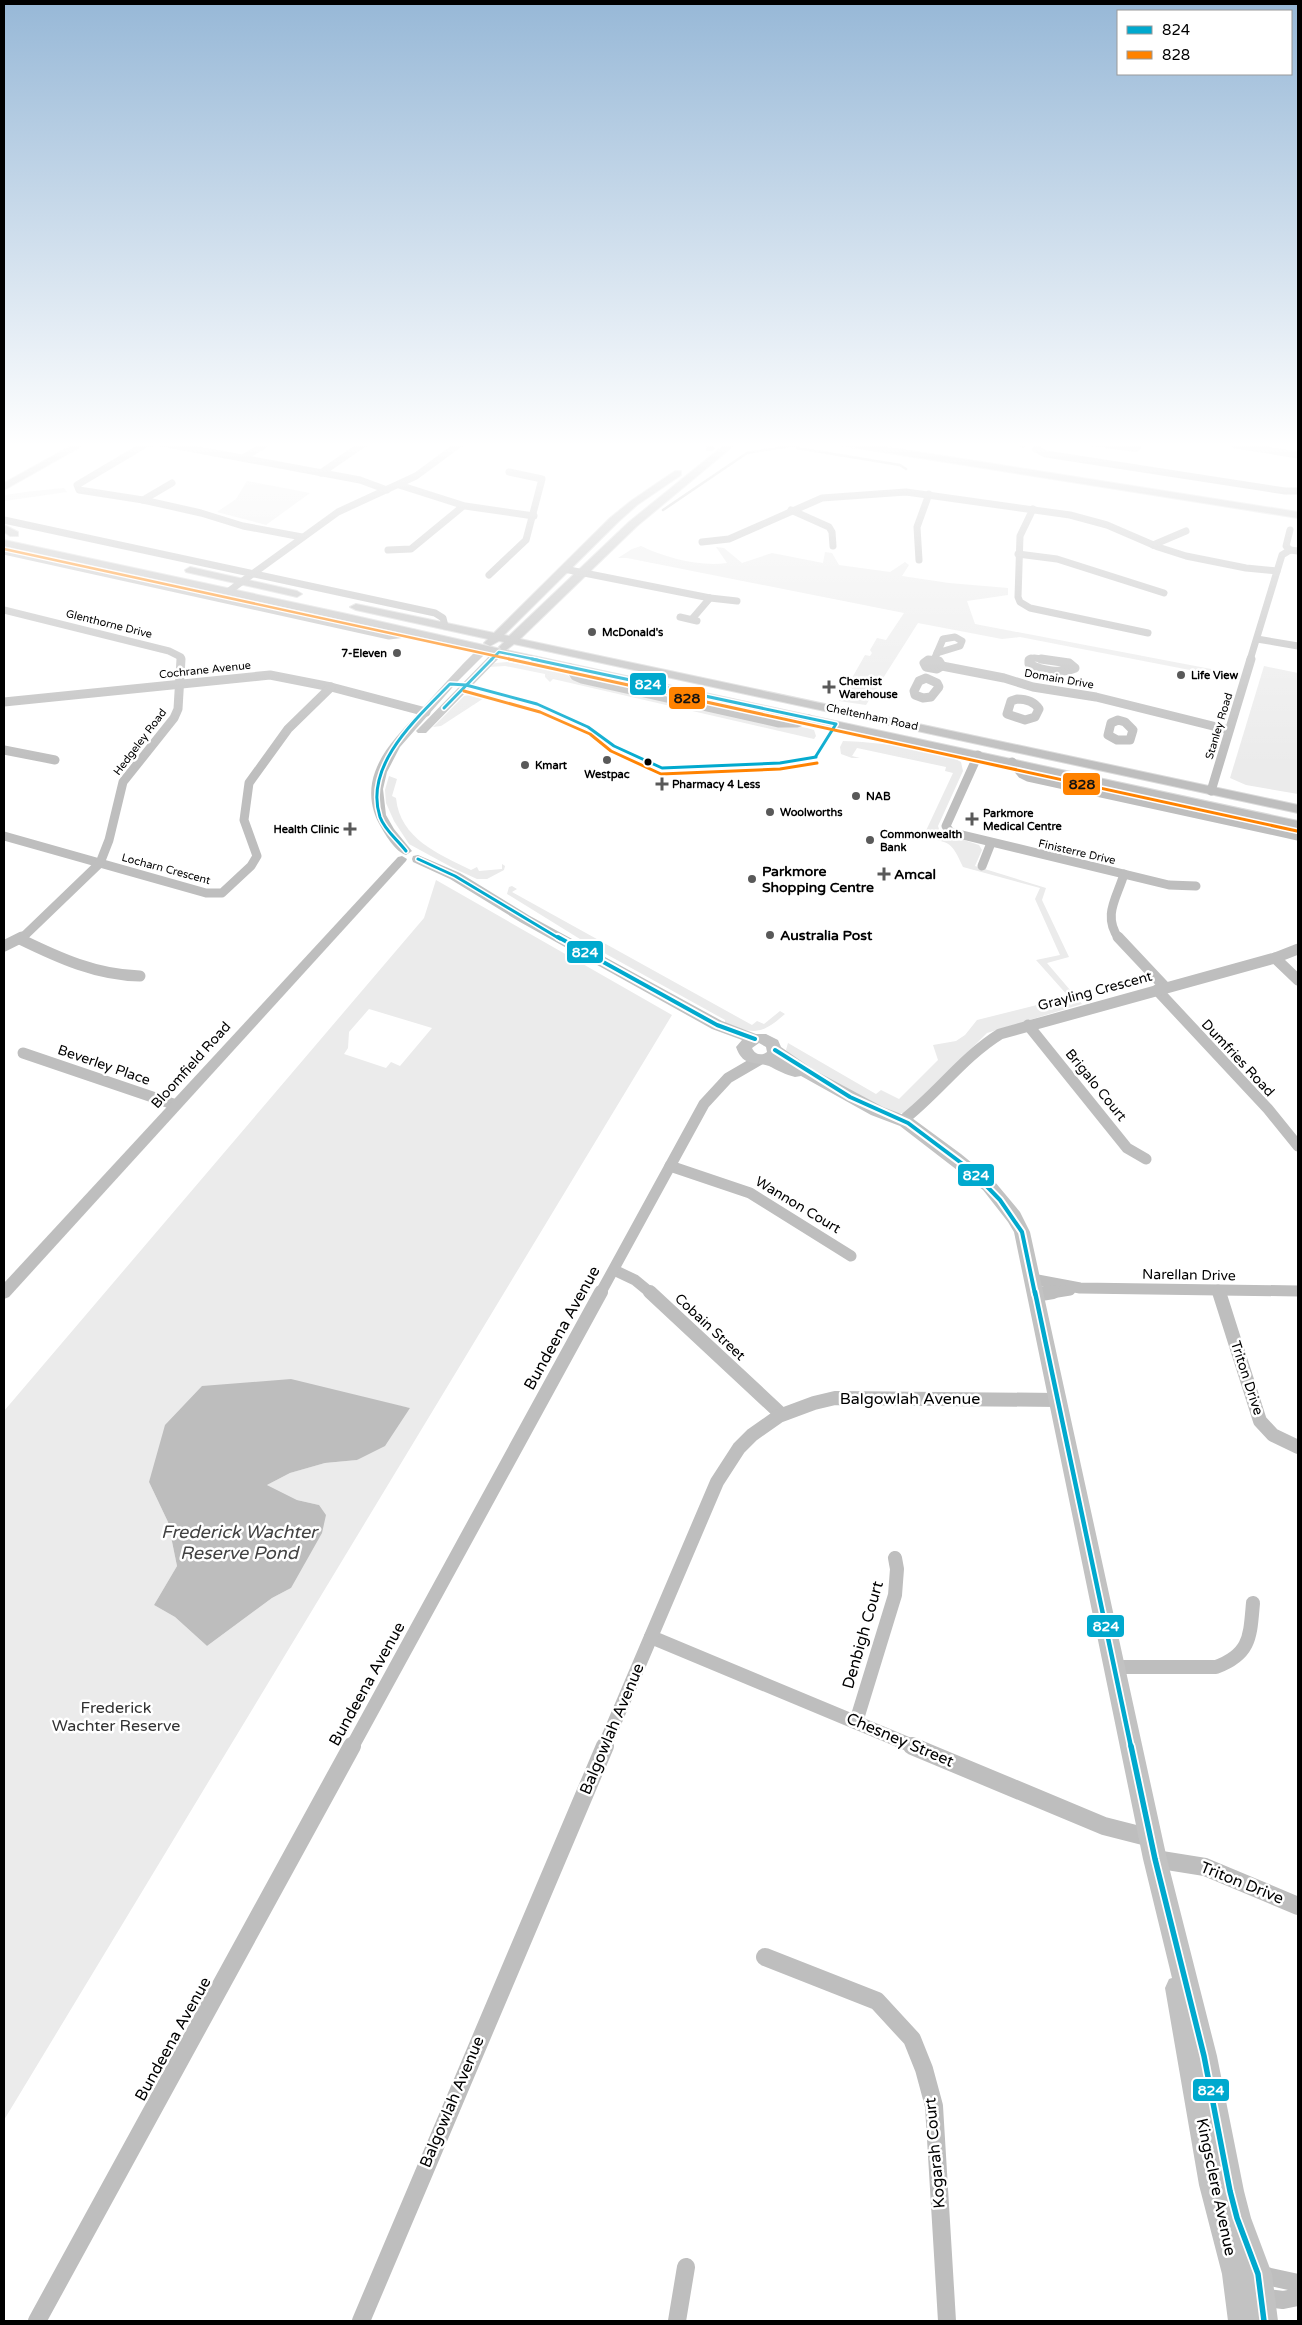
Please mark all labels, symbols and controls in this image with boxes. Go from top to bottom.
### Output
legend [1117,10,1292,75]
text: 824 [1162,21,1190,39]
text: 828 [1162,46,1190,64]
street label: Glenthorne Drive [64,607,154,641]
marker: McDonald's [586,626,598,638]
place label: McDonald's [602,626,664,639]
place label: 7-Eleven [341,647,387,660]
marker: 7-Eleven [391,647,403,659]
street label: Cochrane Avenue [158,659,252,681]
street label: Domain Drive [1023,666,1095,692]
marker: Life View [1175,669,1187,681]
place label: Life View [1191,669,1238,682]
line badge: 824 [629,672,667,696]
place label: Chemist Warehouse [839,675,899,701]
text: 824 [635,676,661,693]
marker: Chemist Warehouse [823,681,835,693]
line badge: 828 [668,686,706,710]
text: 828 [674,690,700,707]
street label: Stanley Road [1203,691,1235,761]
street label: Cheltenham Road [825,701,919,733]
street label: Hedgeley Road [111,706,169,778]
marker: Westpac [601,754,613,766]
unlabelled marker [643,757,653,767]
marker: Kmart [519,759,531,771]
place label: Kmart [535,759,568,772]
place label: Westpac [584,768,630,782]
line badge: 828 [1062,772,1101,796]
text: 828 [1069,776,1095,793]
marker: Pharmacy 4 Less [656,778,668,790]
place label: Pharmacy 4 Less [672,778,761,792]
marker: NAB [850,790,862,802]
place label: NAB [866,790,891,803]
marker: Woolworths [764,806,776,818]
place label: Woolworths [780,806,843,819]
place label: Parkmore Medical Centre [983,807,1063,833]
marker: Parkmore Medical Centre [965,812,979,826]
marker: Health Clinic [343,822,357,836]
place label: Health Clinic [274,823,339,836]
place label: Commonwealth Bank [880,828,963,854]
marker: Commonwealth Bank [864,834,876,846]
street label: Finisterre Drive [1037,837,1117,867]
street label: Locharn Crescent [120,851,212,887]
place label: Parkmore Shopping Centre [762,863,874,896]
place label: Amcal [894,866,936,883]
marker: Amcal [878,868,890,880]
marker: Parkmore Shopping Centre [746,873,758,885]
place label: Australia Post [780,927,873,944]
marker: Australia Post [764,929,776,941]
line badge: 824 [566,940,604,964]
text: 824 [572,944,598,961]
street label: Grayling Crescent [1036,967,1155,1014]
street label: Dumfries Road [1198,1016,1278,1100]
street label: Bloomfield Road [148,1018,234,1112]
street label: Beverley Place [56,1041,153,1089]
street label: Brigalo Court [1062,1045,1131,1125]
line badge: 824 [957,1163,995,1187]
text: 824 [963,1167,989,1184]
street label: Wannon Court [752,1173,844,1237]
street label: Bundeena Avenue [520,1262,604,1394]
street label: Narellan Drive [1142,1266,1236,1284]
street label: Cobain Street [671,1290,749,1364]
street label: Triton Drive [1227,1339,1267,1417]
street label: Balgowlah Avenue [840,1389,980,1409]
water label: Frederick Wachter Reserve Pond [161,1521,319,1564]
street label: Denbigh Court [838,1579,888,1691]
line badge: 824 [1086,1614,1125,1638]
street label: Bundeena Avenue [325,1618,409,1750]
text: 824 [1093,1618,1119,1635]
street label: Balgowlah Avenue [575,1660,649,1798]
park label: Frederick Wachter Reserve [52,1698,180,1736]
street label: Chesney Street [843,1708,957,1772]
street label: Triton Drive [1197,1857,1287,1909]
street label: Bundeena Avenue [131,1973,215,2105]
street label: Balgowlah Avenue [415,2033,489,2171]
line badge: 824 [1192,2078,1230,2102]
text: 824 [1198,2082,1224,2099]
street label: Kogarah Court [920,2097,950,2209]
street label: Kingsclere Avenue [1192,2116,1240,2258]

